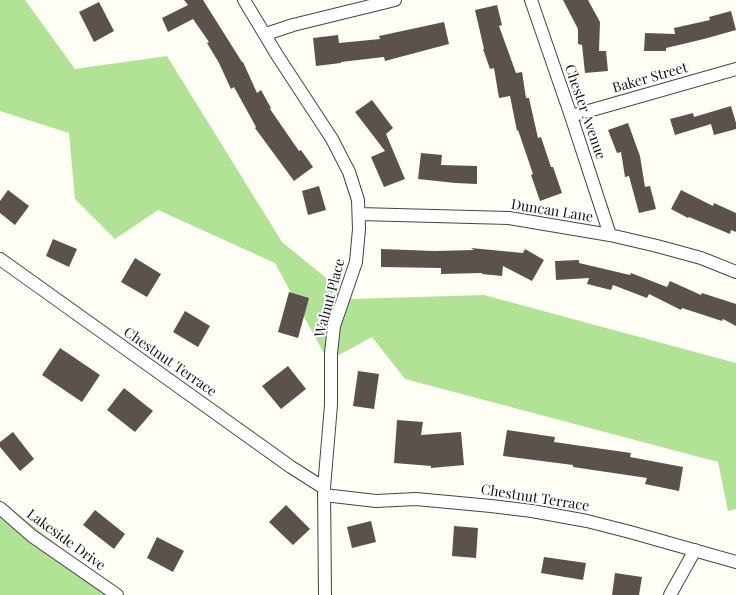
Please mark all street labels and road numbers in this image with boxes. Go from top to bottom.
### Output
street label: Baker Street [610,59,690,97]
street label: Chester Avenue [561,62,609,162]
street label: Duncan Lane [510,196,594,226]
street label: Walnut Place [311,257,349,339]
street label: Chestnut Terrace [120,324,220,400]
street label: Chestnut Terrace [480,481,590,515]
street label: Lakeside Drive [23,506,109,574]

